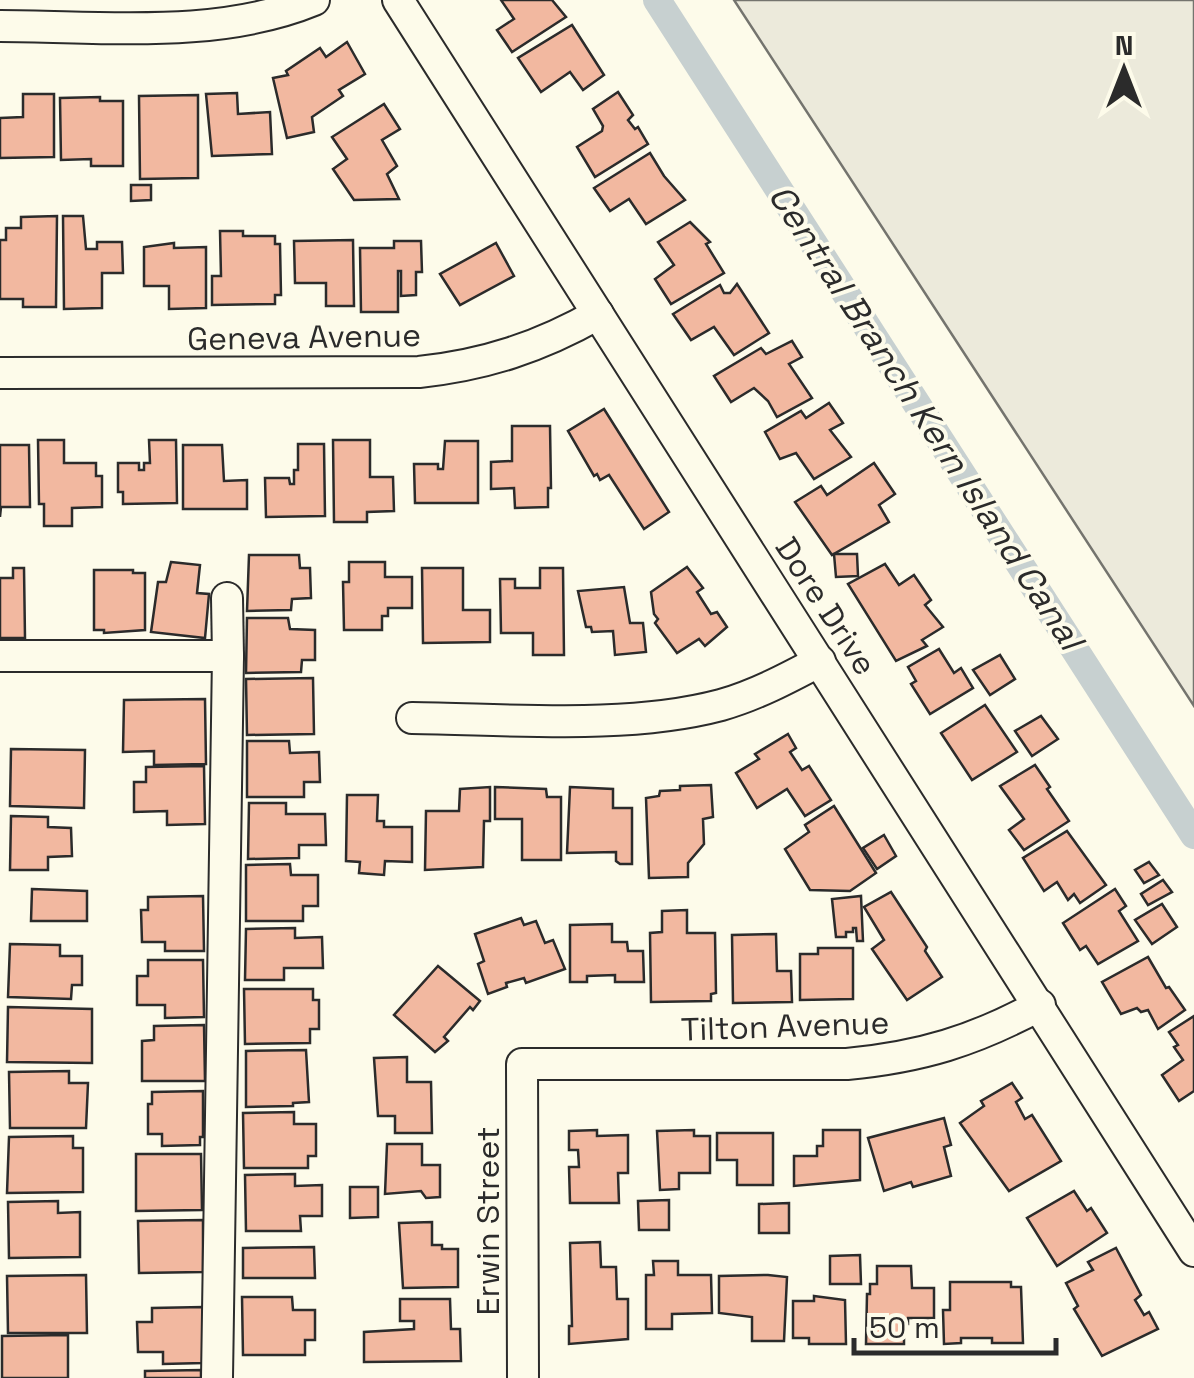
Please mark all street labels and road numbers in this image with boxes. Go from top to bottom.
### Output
street label: Geneva Avenue [187,315,421,359]
street label: Dore Drive [767,530,885,682]
street label: Tilton Avenue [680,1002,890,1050]
street label: Erwin Street [468,1126,508,1316]

